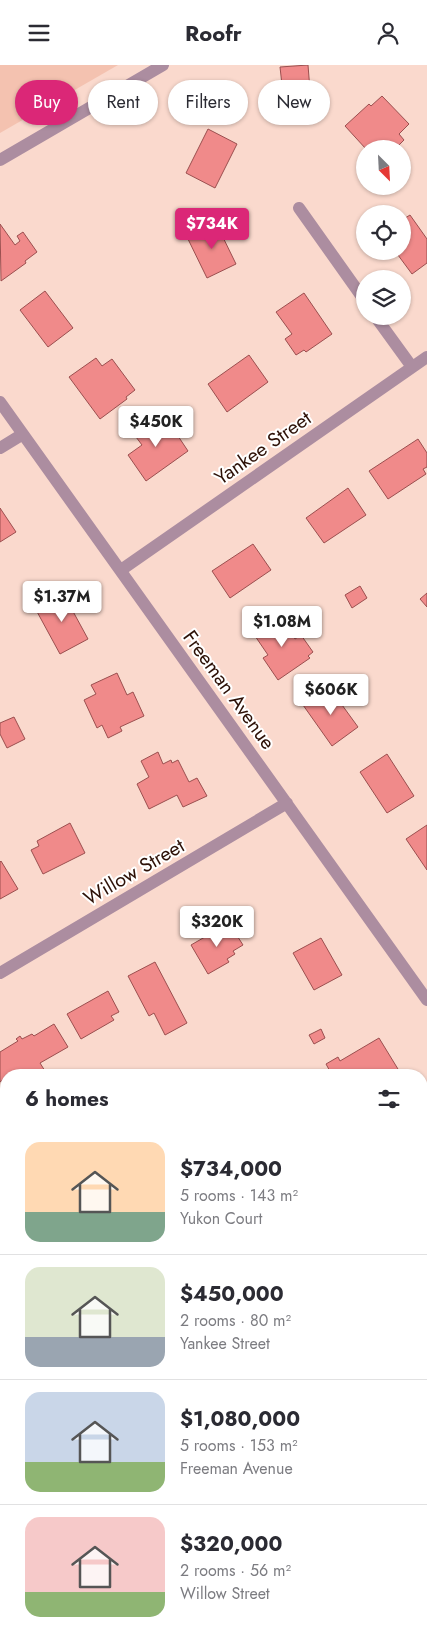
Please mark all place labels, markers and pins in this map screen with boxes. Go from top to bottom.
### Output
pin: $734K [177,207,247,250]
pin: $450K [121,405,191,448]
pin: $1.37M [21,581,103,623]
pin: $1.08M [241,605,323,648]
pin: $606K [296,673,366,716]
pin: $320K [182,905,252,948]

